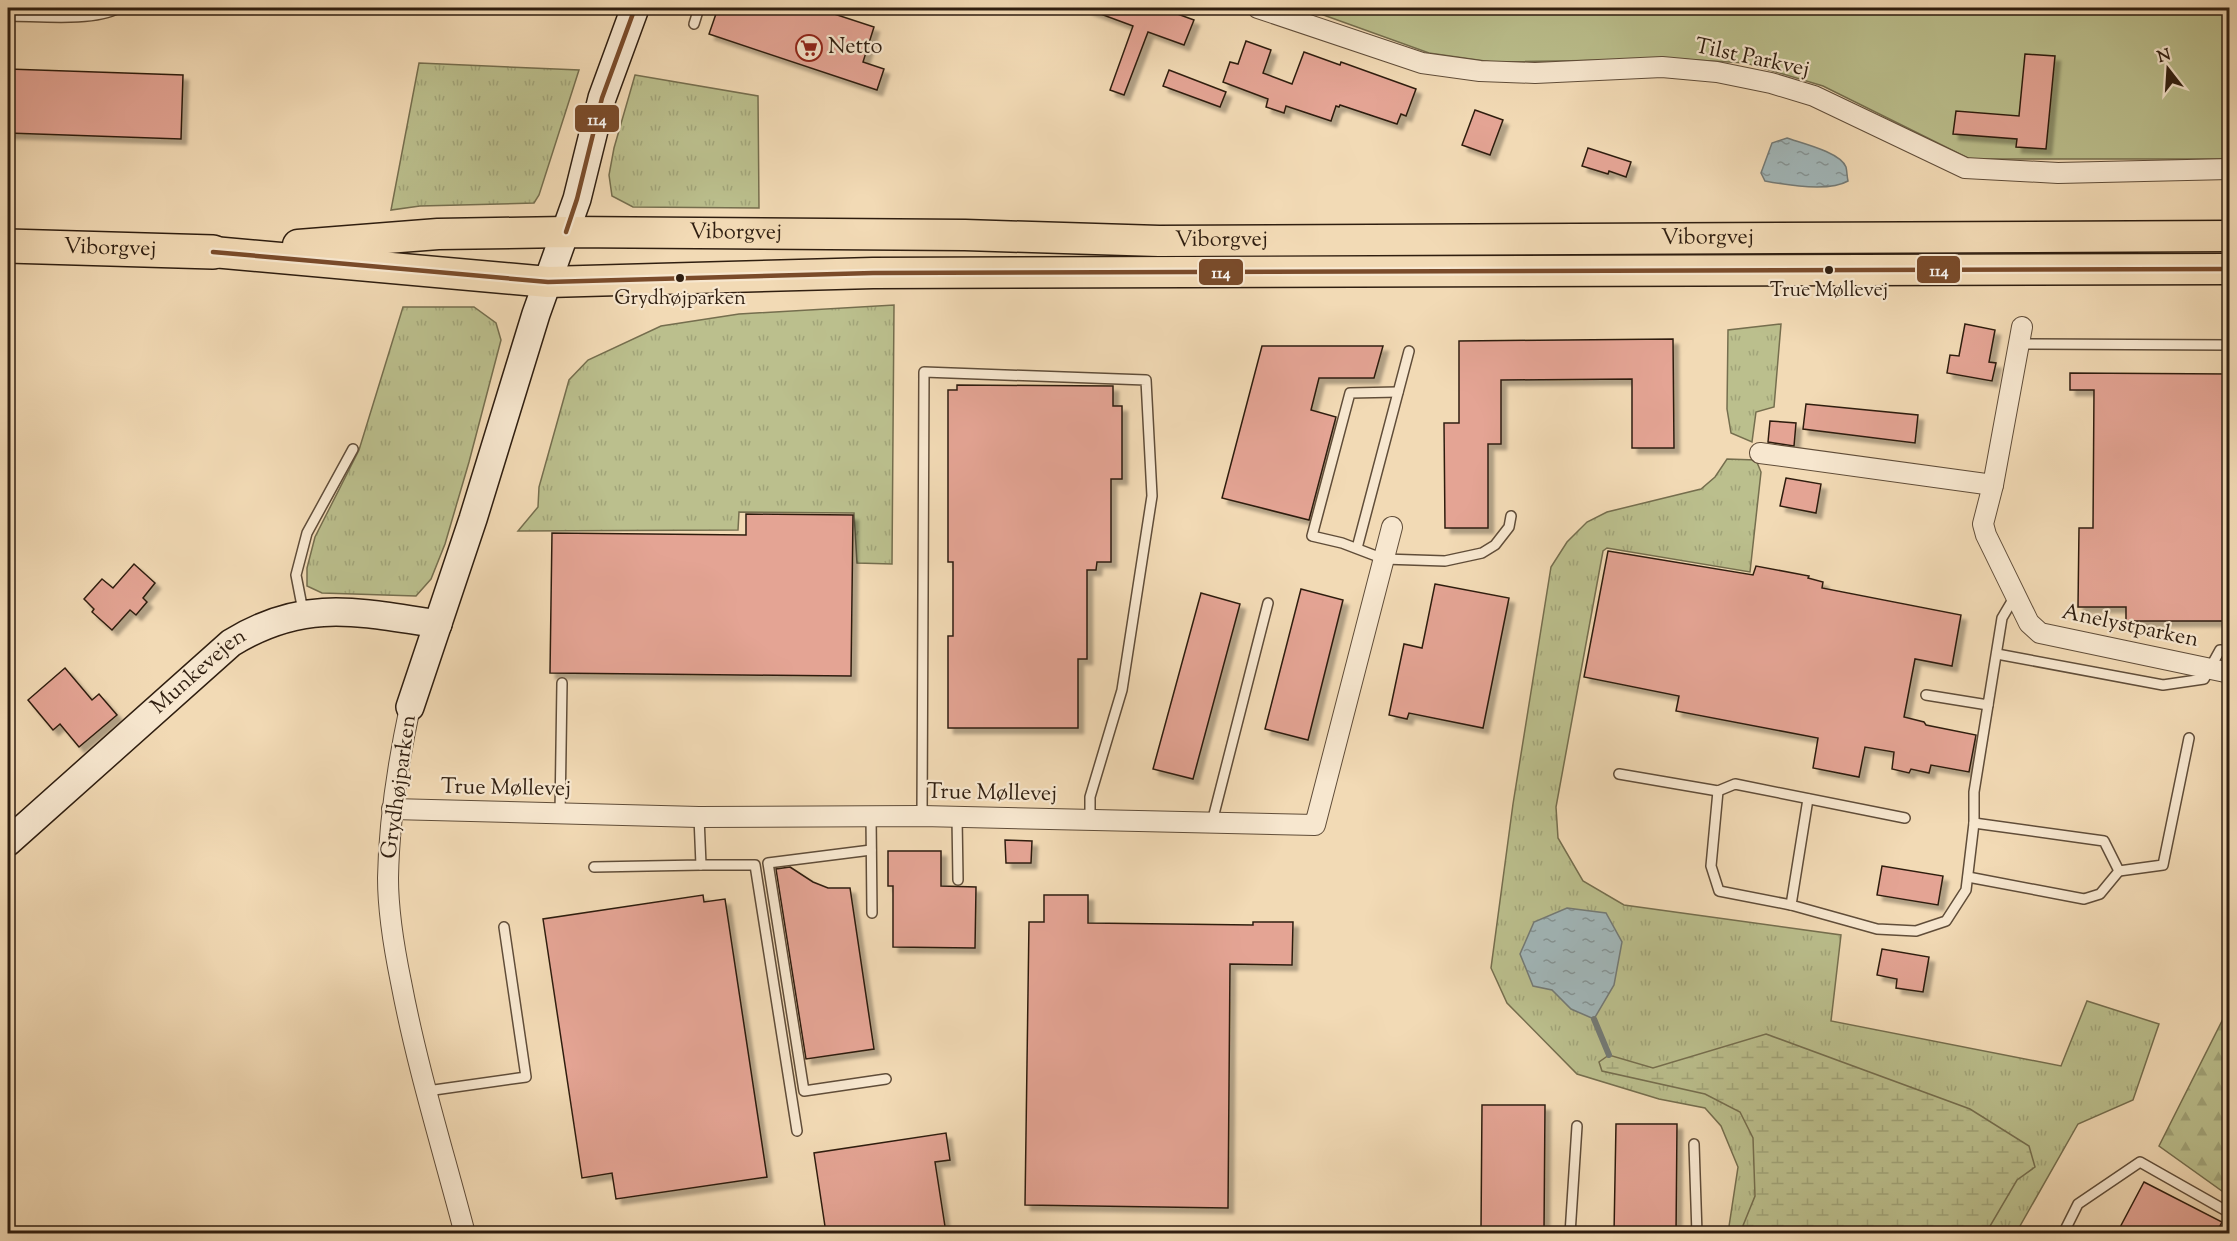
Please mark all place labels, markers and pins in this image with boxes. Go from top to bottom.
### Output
place label: Netto [828,32,882,64]
supermarket icon: Netto [794,33,824,63]
marker: True Møllevej [1823,264,1835,276]
marker: Grydhøjparken [674,272,686,284]
place label: True Møllevej [1770,277,1888,306]
place label: Grydhøjparken [614,285,746,314]

